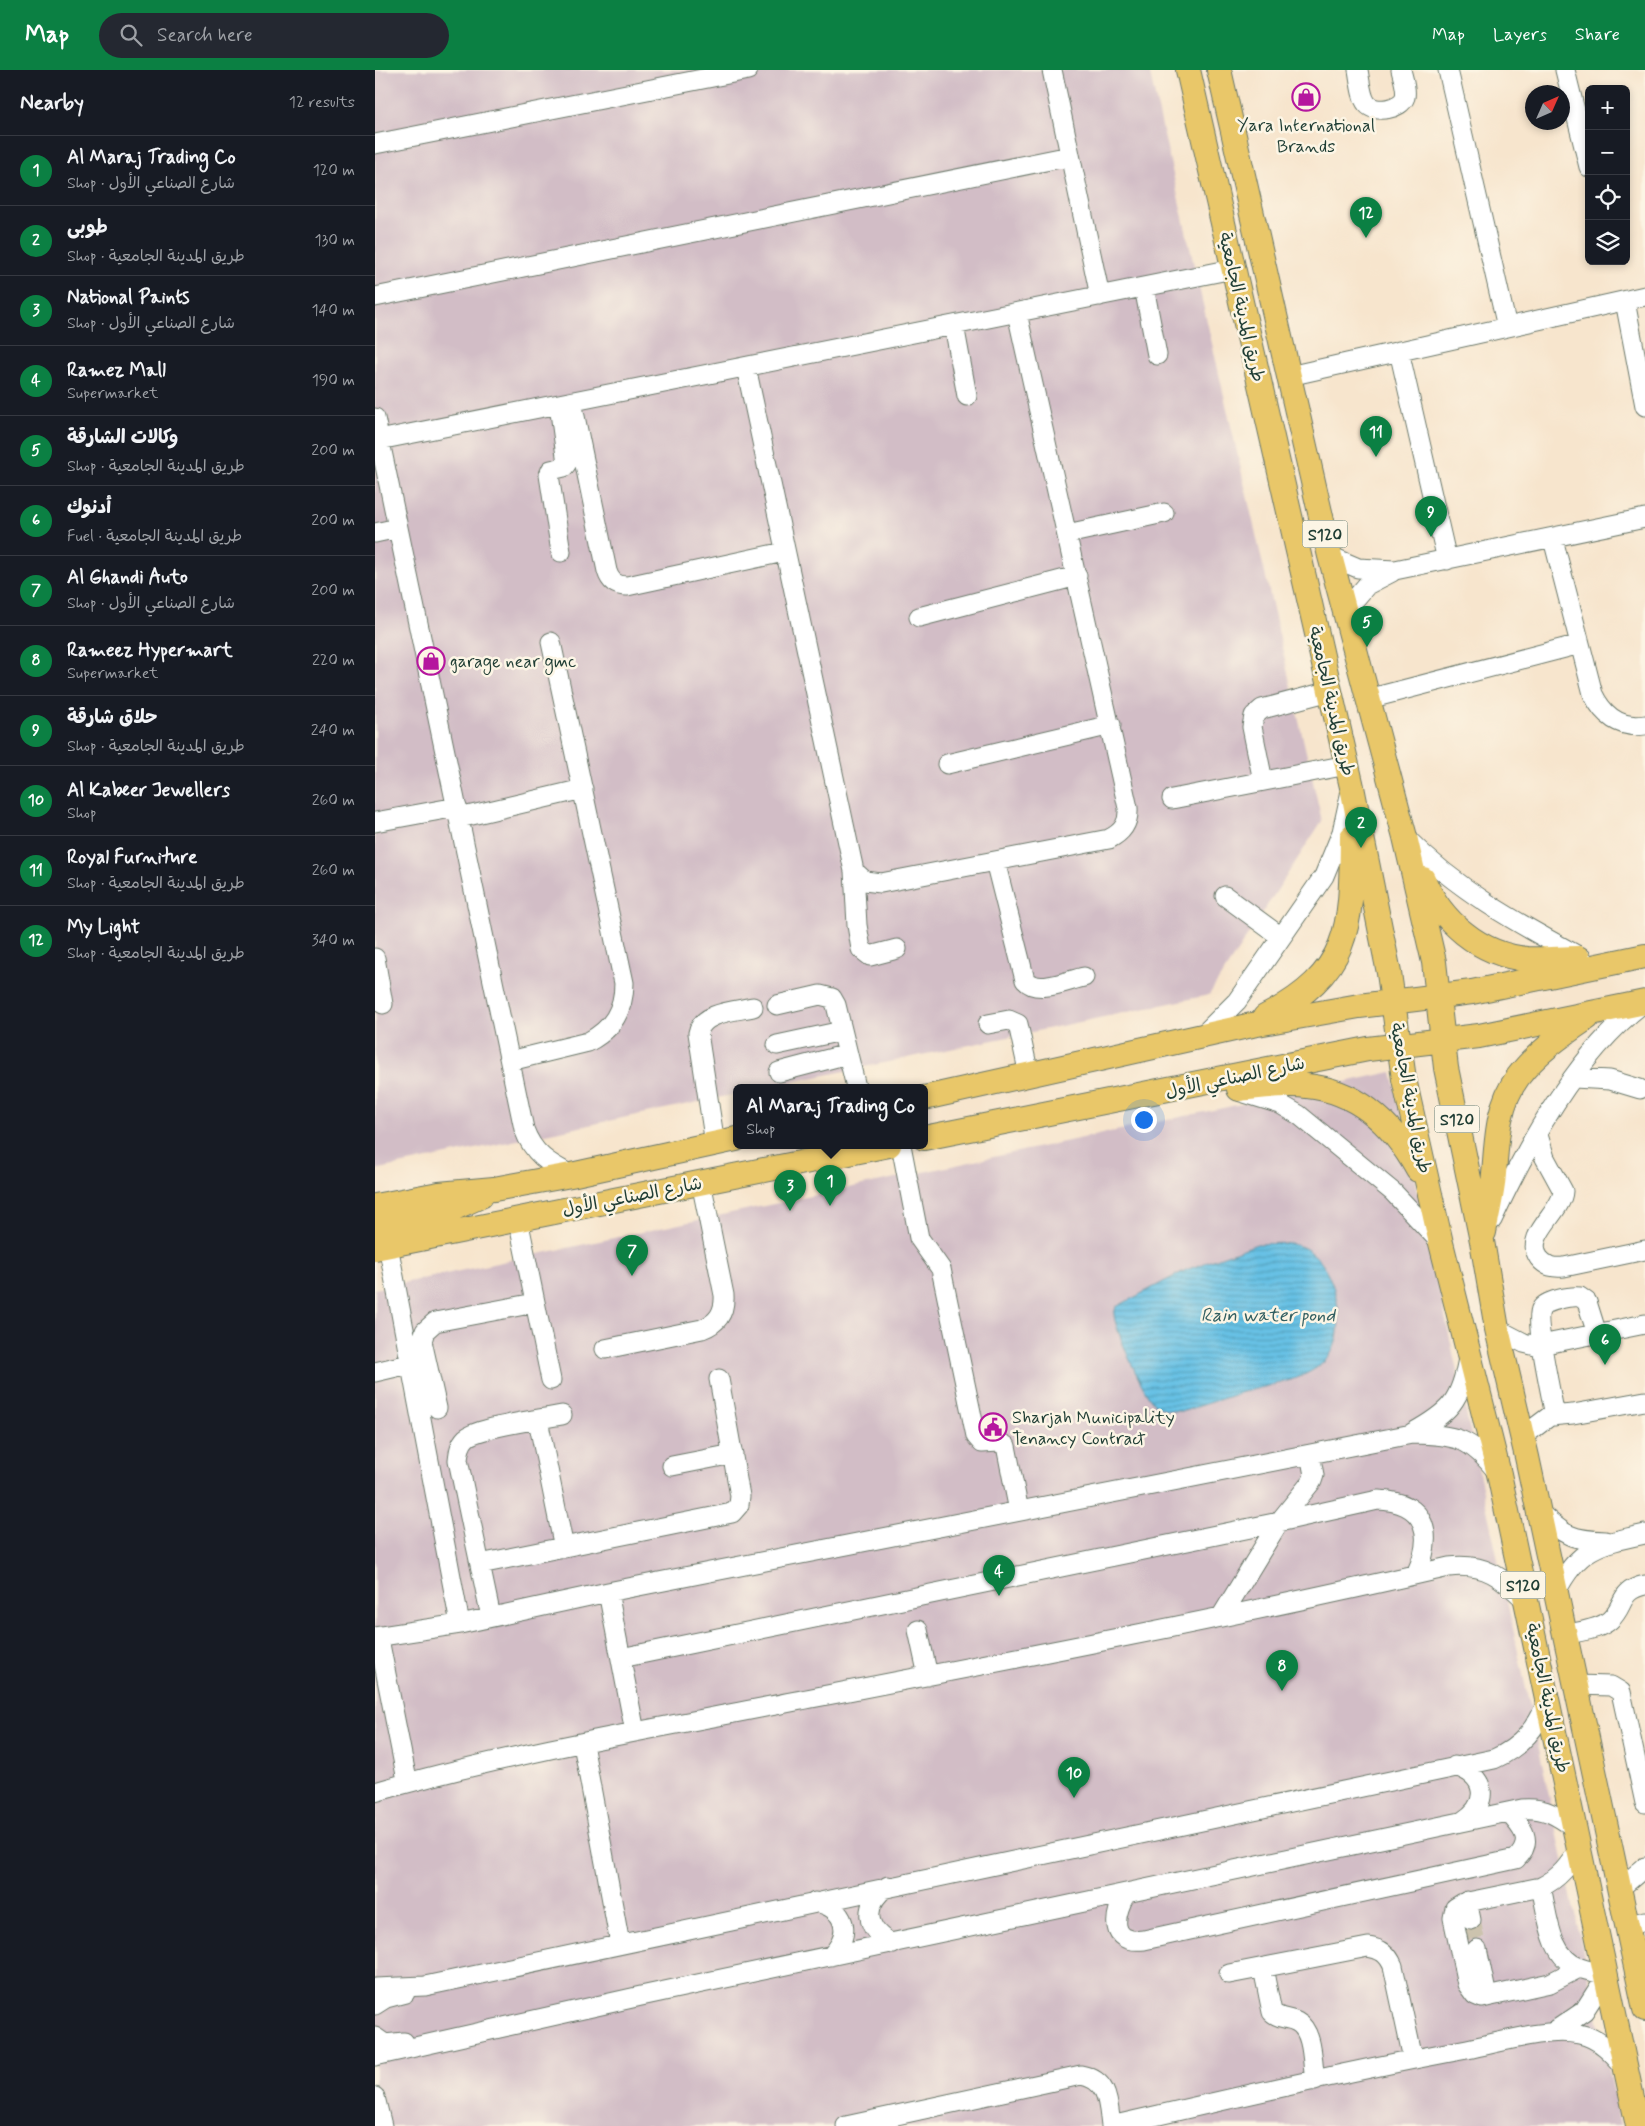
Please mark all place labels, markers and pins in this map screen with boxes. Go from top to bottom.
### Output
shop icon: Yara International Brands [1291,82,1321,112]
place label: Yara International Brands [1237,114,1375,159]
pin: 12 [1350,197,1382,238]
pin: 11 [1360,416,1392,457]
pin: 9 [1415,496,1447,537]
pin: 5 [1351,606,1383,647]
shop icon: garage near gmc [416,646,446,676]
place label: garage near gmc [450,650,576,675]
pin: 2 [1345,807,1377,848]
pin: 1 [814,1165,846,1206]
pin: 3 [774,1170,806,1211]
pin: 7 [616,1235,648,1276]
pin: 6 [1589,1324,1621,1365]
place label: Sharjah Municipality Tenancy Contract [1012,1406,1175,1451]
public building icon: Sharjah Municipality Tenancy Contract [978,1412,1008,1442]
pin: 4 [983,1555,1015,1596]
pin: 8 [1266,1650,1298,1691]
pin: 10 [1058,1757,1090,1798]

